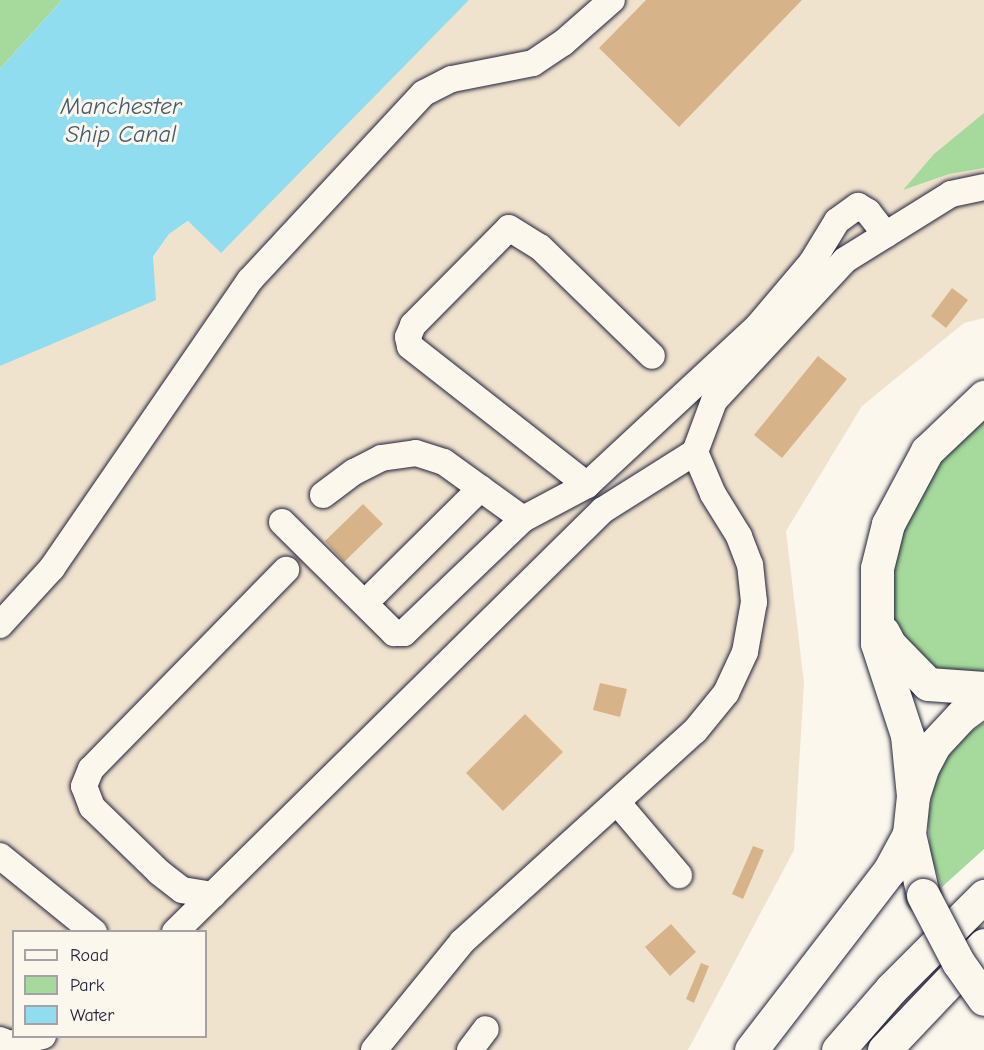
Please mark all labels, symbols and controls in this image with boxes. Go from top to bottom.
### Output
water label: Manchester Ship Canal [60,93,182,149]
legend [12,930,207,1038]
text: Road [70,945,109,966]
text: Park [70,975,104,996]
text: Water [70,1005,114,1026]

